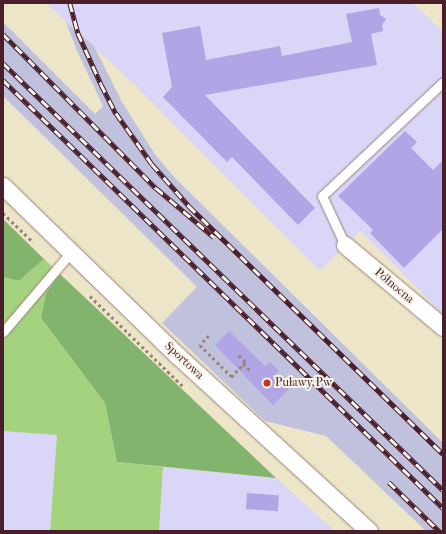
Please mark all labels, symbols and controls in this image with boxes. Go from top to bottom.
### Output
street label: Północna [371,265,417,307]
street label: Sportowa [161,339,207,383]
place label: Puławy Pw [275,376,332,390]
marker: Puławy Pw [262,378,272,388]

